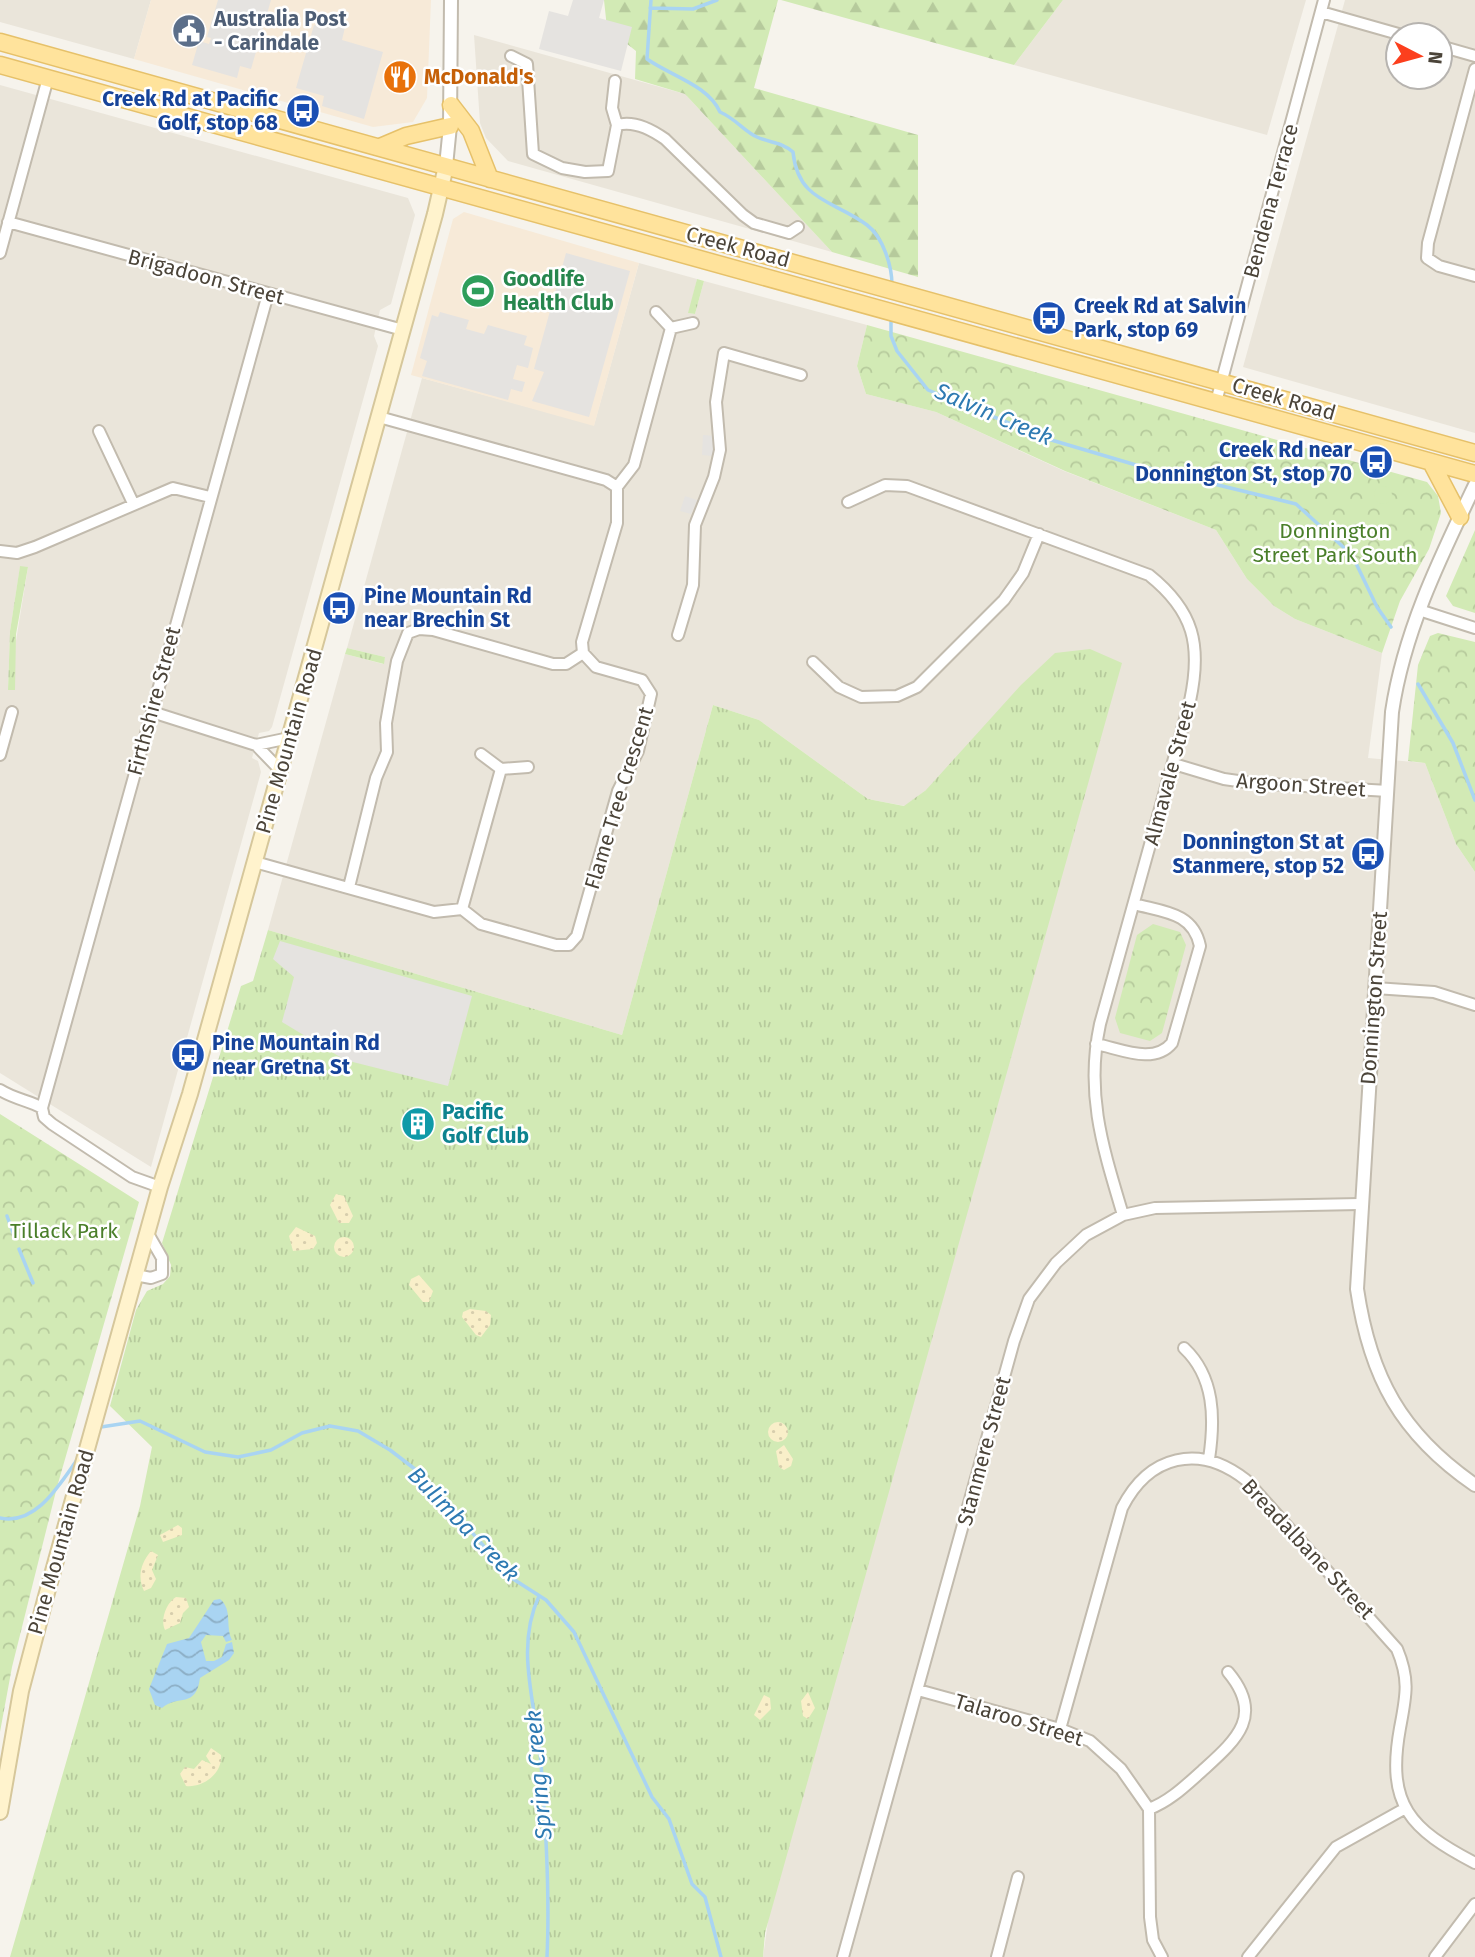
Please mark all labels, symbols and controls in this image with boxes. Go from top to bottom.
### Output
place label: Australia Post - Carindale [213,6,348,56]
public building icon: Australia Post - Carindale [170,12,208,50]
north arrow [1384,21,1454,91]
text: N [1423,50,1448,65]
restaurant icon: McDonald's [381,58,419,96]
place label: McDonald's [424,64,534,90]
place label: Creek Rd at Pacific Golf, stop 68 [102,86,278,136]
bus stop icon: Creek Rd at Pacific Golf, stop 68 [284,92,322,130]
street label: Bendena Terrace [1238,121,1304,281]
street label: Creek Road [683,221,793,273]
street label: Brigadoon Street [125,244,287,310]
place label: Goodlife Health Club [503,266,614,316]
sports icon: Goodlife Health Club [459,272,497,310]
place label: Creek Rd at Salvin Park, stop 69 [1074,293,1246,343]
bus stop icon: Creek Rd at Salvin Park, stop 69 [1030,299,1068,337]
street label: Creek Road [1229,372,1339,426]
water label: Salvin Creek [930,376,1057,451]
place label: Creek Rd near Donnington St, stop 70 [1135,437,1353,487]
bus stop icon: Creek Rd near Donnington St, stop 70 [1357,443,1395,481]
park label: Donnington Street Park South [1252,518,1418,568]
place label: Pine Mountain Rd near Brechin St [364,583,532,633]
bus stop icon: Pine Mountain Rd near Brechin St [320,589,358,627]
street label: Firthshire Street [122,623,186,778]
street label: Pine Mountain Road [250,645,328,837]
street label: Almavale Street [1138,698,1202,848]
street label: Flame Tree Crescent [579,703,659,893]
street label: Argoon Street [1235,768,1367,803]
place label: Donnington St at Stanmere, stop 52 [1173,829,1345,879]
bus stop icon: Donnington St at Stanmere, stop 52 [1349,835,1387,873]
street label: Donnington Street [1355,910,1393,1086]
place label: Pine Mountain Rd near Gretna St [212,1030,380,1080]
bus stop icon: Pine Mountain Rd near Gretna St [169,1036,207,1074]
place label: Pacific Golf Club [442,1099,529,1149]
building icon: Pacific Golf Club [399,1105,437,1143]
park label: Tillack Park [10,1218,118,1244]
street label: Stanmere Street [952,1373,1017,1529]
street label: Pine Mountain Road [22,1446,100,1638]
water label: Bulimba Creek [402,1461,526,1587]
street label: Breadalbane Street [1236,1473,1380,1625]
street label: Talaroo Street [952,1688,1087,1752]
water label: Spring Creek [518,1709,558,1842]

